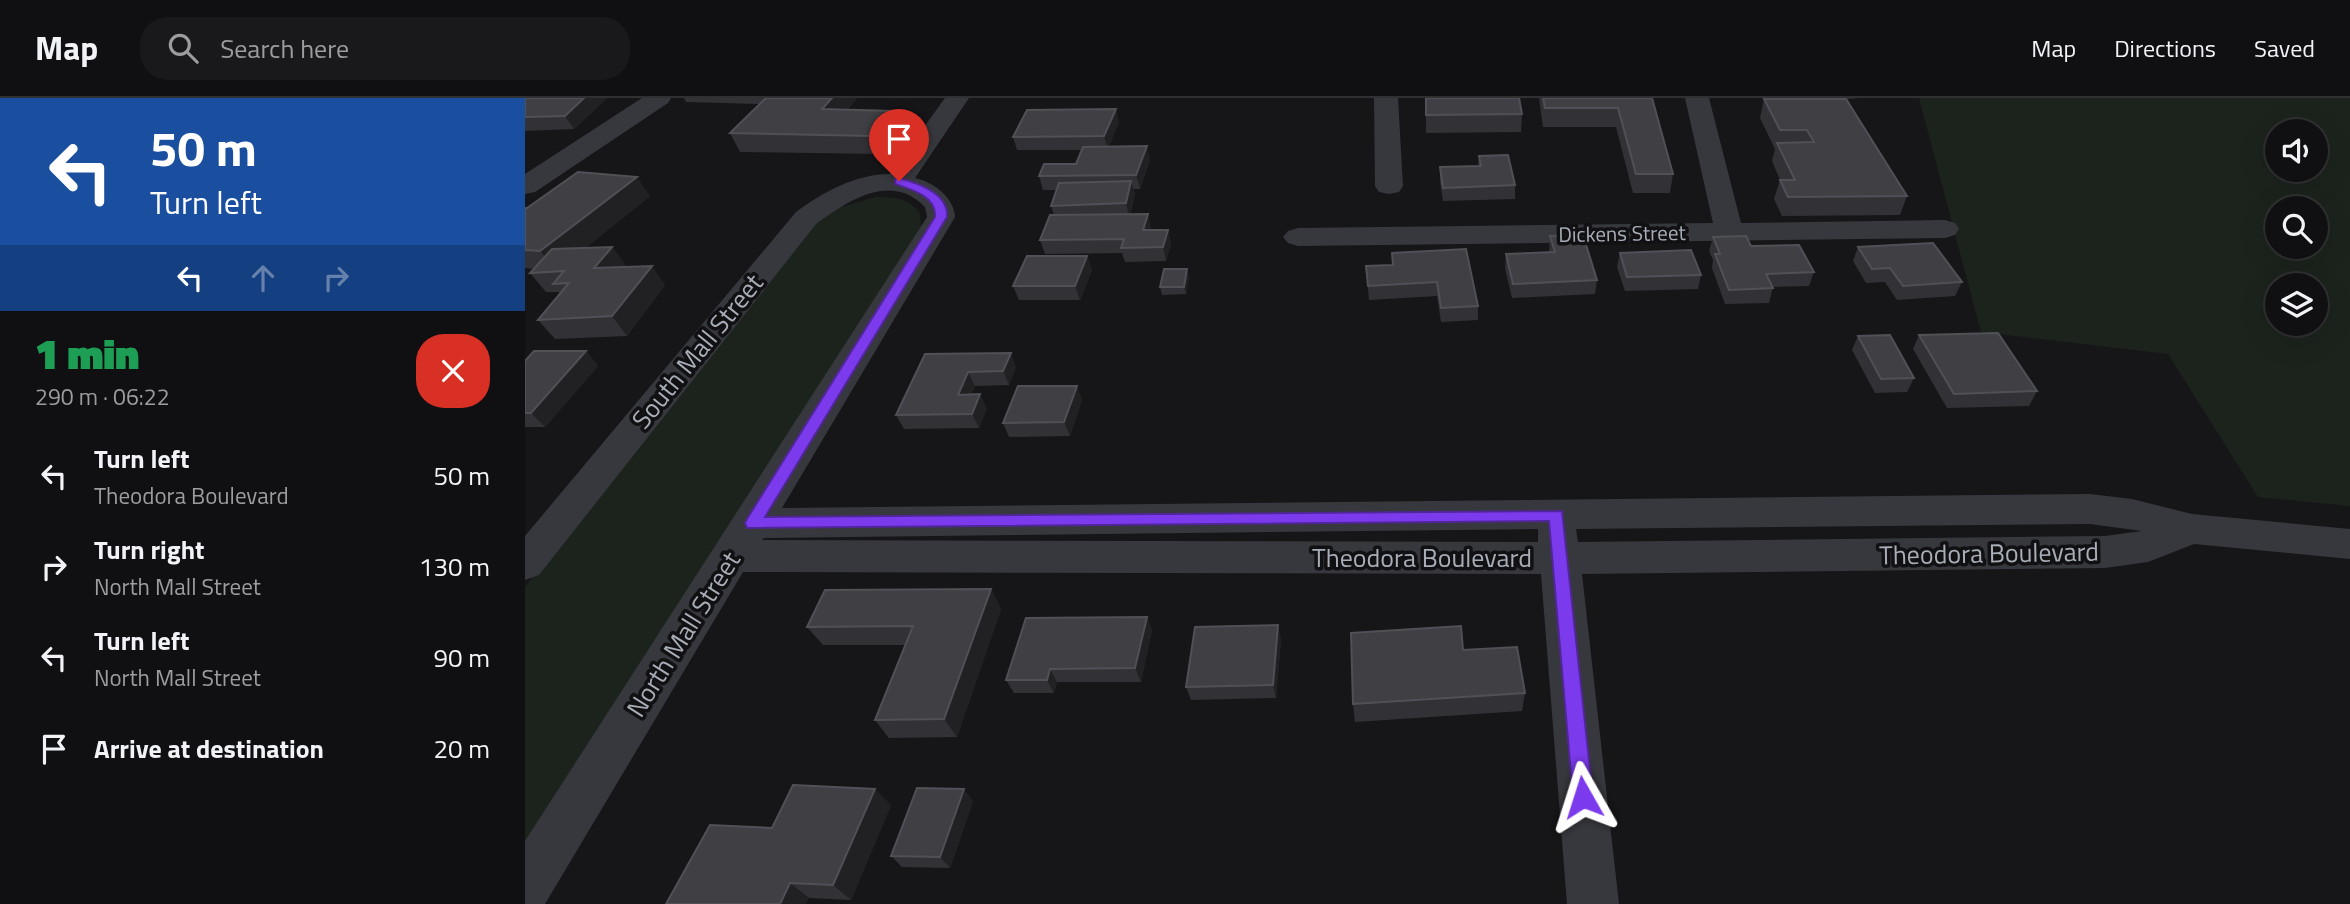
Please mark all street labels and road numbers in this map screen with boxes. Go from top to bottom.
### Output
street label: Dickens Street [1558,216,1687,250]
street label: South Mall Street [622,265,772,437]
street label: Theodora Boulevard [1879,532,2099,574]
street label: Theodora Boulevard [1312,538,1532,577]
street label: North Mall Street [616,544,750,724]

